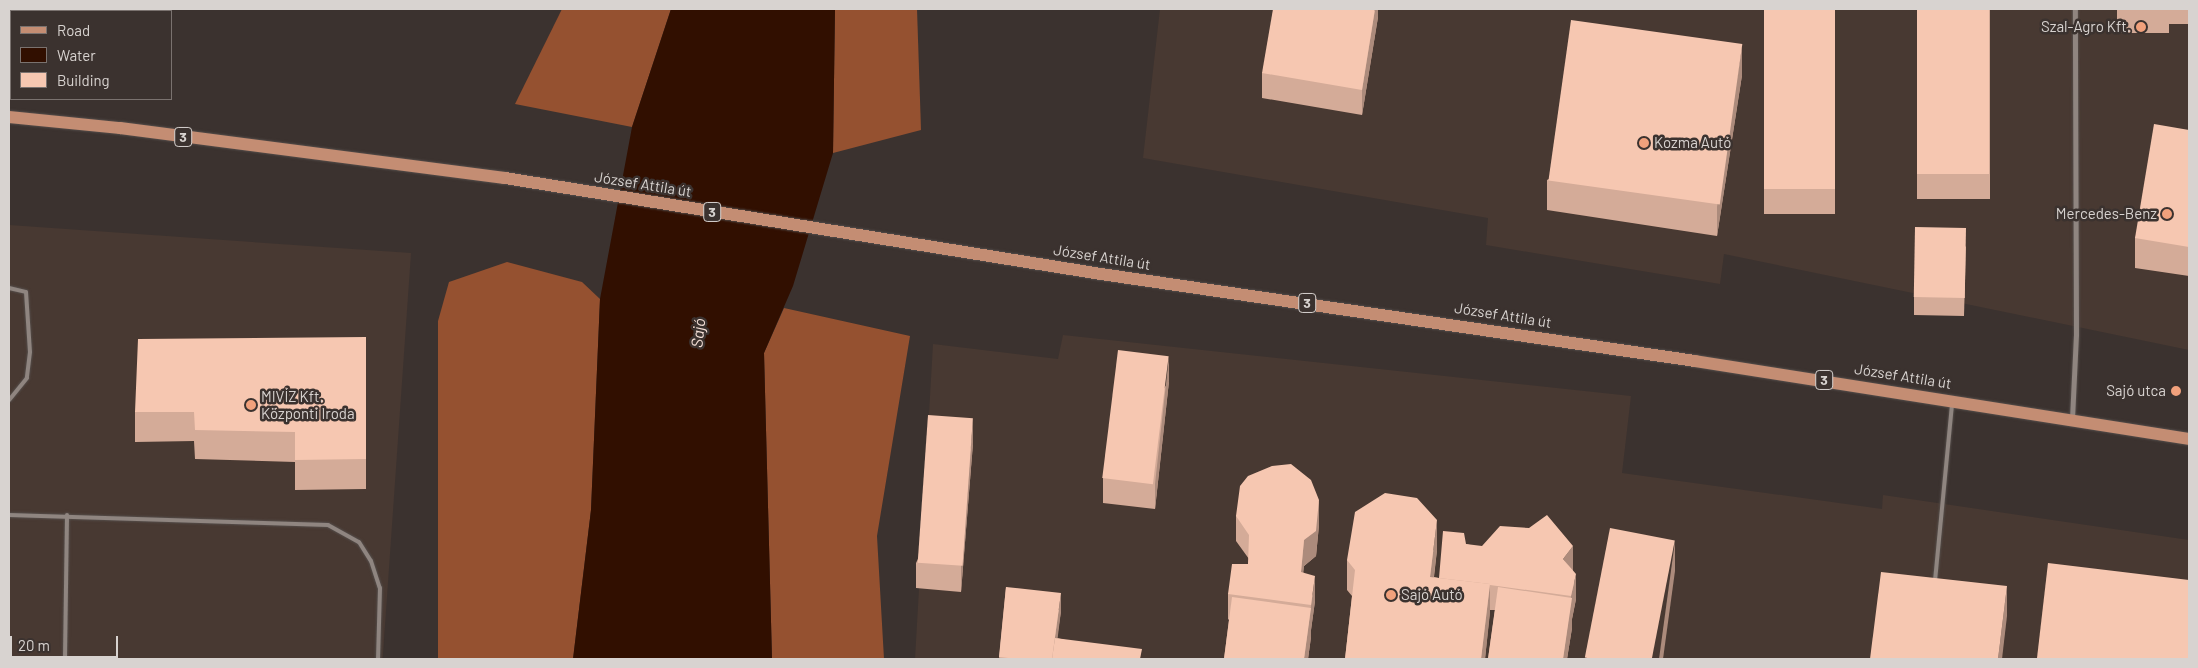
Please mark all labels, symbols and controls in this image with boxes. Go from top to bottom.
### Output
legend [10,10,172,100]
place label: Szal-Agro Kft. [2041,18,2131,36]
text: Road [57,21,90,39]
marker: Szal-Agro Kft. [2135,21,2147,33]
text: Water [57,46,96,64]
text: Building [57,71,110,89]
road number: 3 [173,125,193,148]
place label: Kozma Autó [1654,134,1731,152]
marker: Kozma Autó [1638,137,1650,149]
street label: József Attila út [593,167,693,201]
road number: 3 [702,200,722,223]
place label: Mercedes-Benz [2056,205,2157,223]
marker: Mercedes-Benz [2161,208,2173,220]
street label: József Attila út [1052,240,1152,274]
road number: 3 [1297,292,1317,314]
street label: József Attila út [1453,298,1553,332]
water label: Sajó [687,317,709,349]
street label: József Attila út [1853,359,1953,393]
road number: 3 [1814,368,1834,392]
place label: Sajó utca [2106,382,2166,400]
marker: Sajó utca [2170,385,2182,397]
place label: MIVÍZ Kft. Központi Iroda [261,387,355,422]
marker: MIVÍZ Kft. Központi Iroda [245,399,257,411]
place label: Sajó Autó [1401,586,1463,604]
marker: Sajó Autó [1385,589,1397,601]
scale bar [12,626,120,658]
text: 20 m [18,636,50,654]

